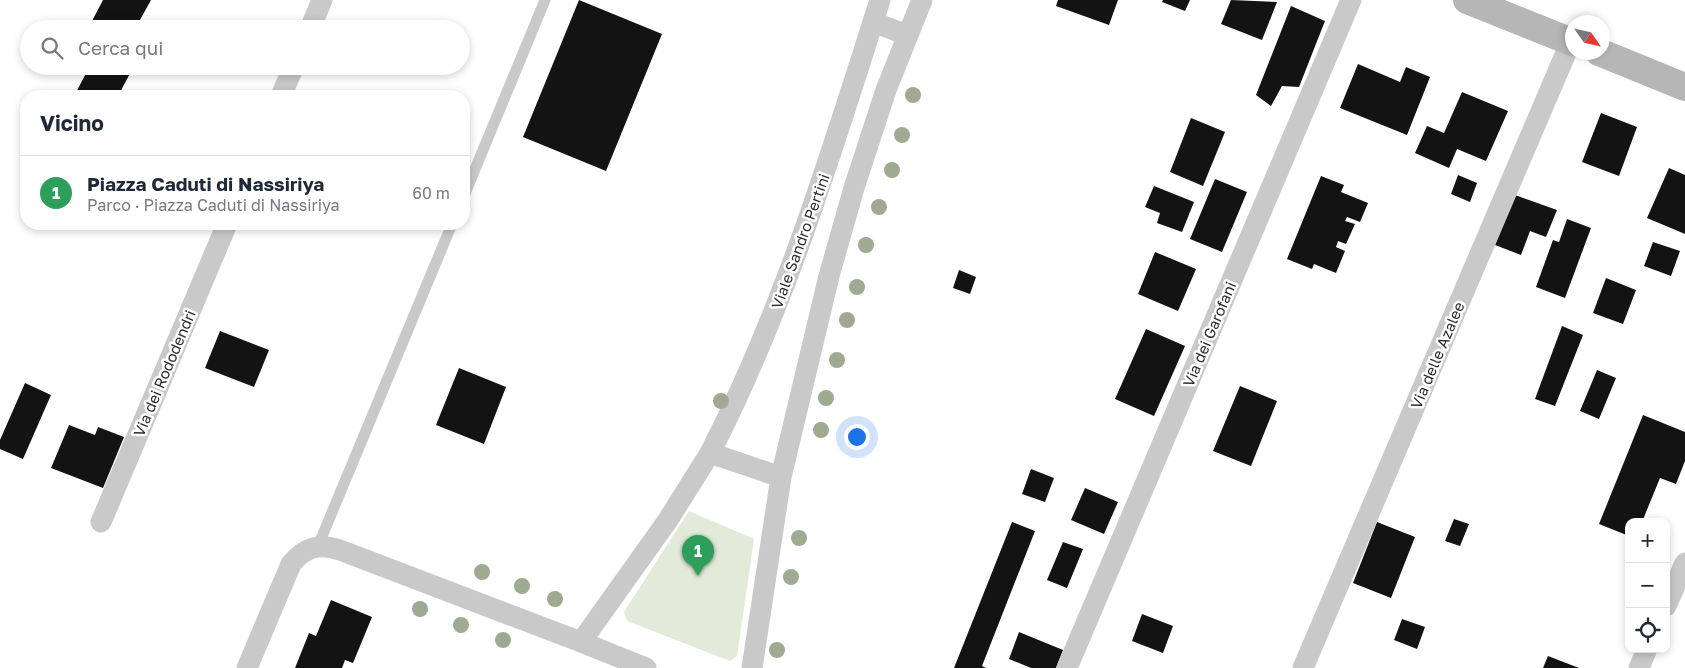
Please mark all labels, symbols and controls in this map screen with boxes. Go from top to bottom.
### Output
north arrow [1565,15,1610,60]
search box [20,20,470,75]
icon: search [38,34,66,62]
text: Cerca qui [78,36,163,59]
text: Vicino [40,110,104,136]
street label: Viale Sandro Pertini [767,171,833,311]
text: Piazza Caduti di Nassiriya [87,172,324,195]
text: 1 [52,183,60,203]
text: 60 m [412,183,450,203]
text: Parco · Piazza Caduti di Nassiriya [87,195,340,215]
street label: Via dei Garofani [1179,279,1239,389]
street label: Via delle Azalee [1406,299,1468,411]
street label: Via dei Rododendri [129,307,199,439]
your location [844,424,870,450]
map controls [1625,518,1670,653]
button: + [1625,518,1670,563]
pin: 1 [682,535,714,576]
button: − [1625,563,1670,608]
button: locate [1625,608,1670,653]

